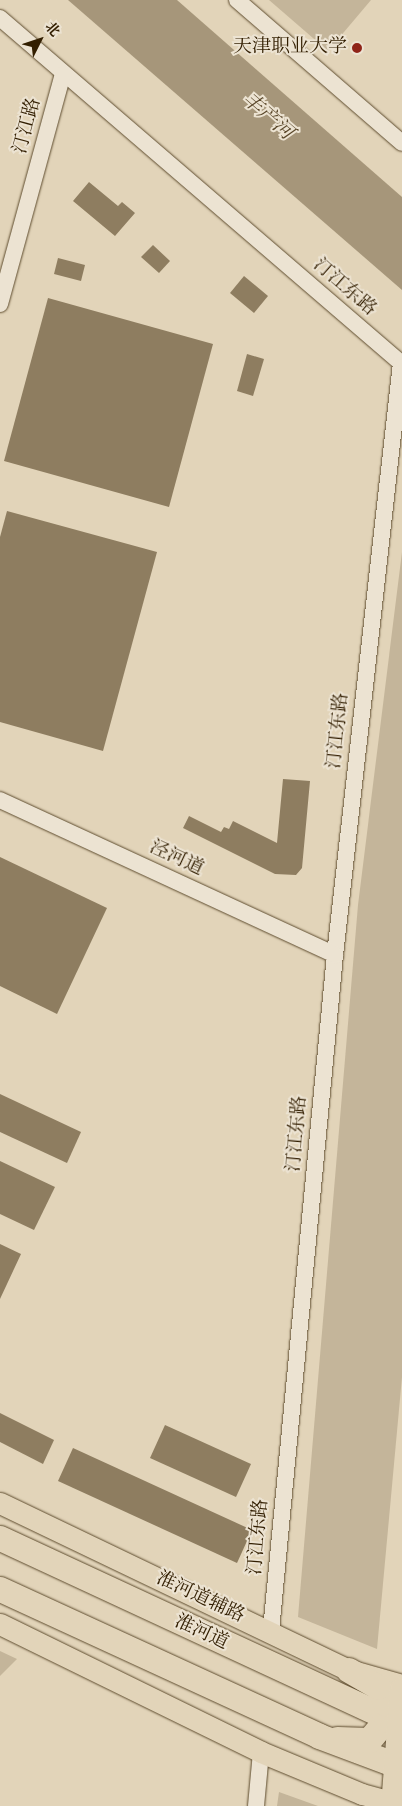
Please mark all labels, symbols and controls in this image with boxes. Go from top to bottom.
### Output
north arrow [15,15,65,65]
text: 北 [40,18,63,41]
place label: 天津职业大学 [233,37,347,59]
marker: 天津职业大学 [351,42,363,54]
water label: 丰产河 [236,88,298,146]
street label: 汀江路 [10,96,46,156]
street label: 汀江东路 [308,254,380,322]
street label: 汀江东路 [324,692,354,770]
street label: 泾河道 [145,837,207,881]
street label: 汀江东路 [283,1095,313,1173]
street label: 汀江东路 [244,1498,274,1576]
street label: 淮河道辅路 [152,1568,248,1628]
street label: 淮河道 [170,1611,232,1655]

